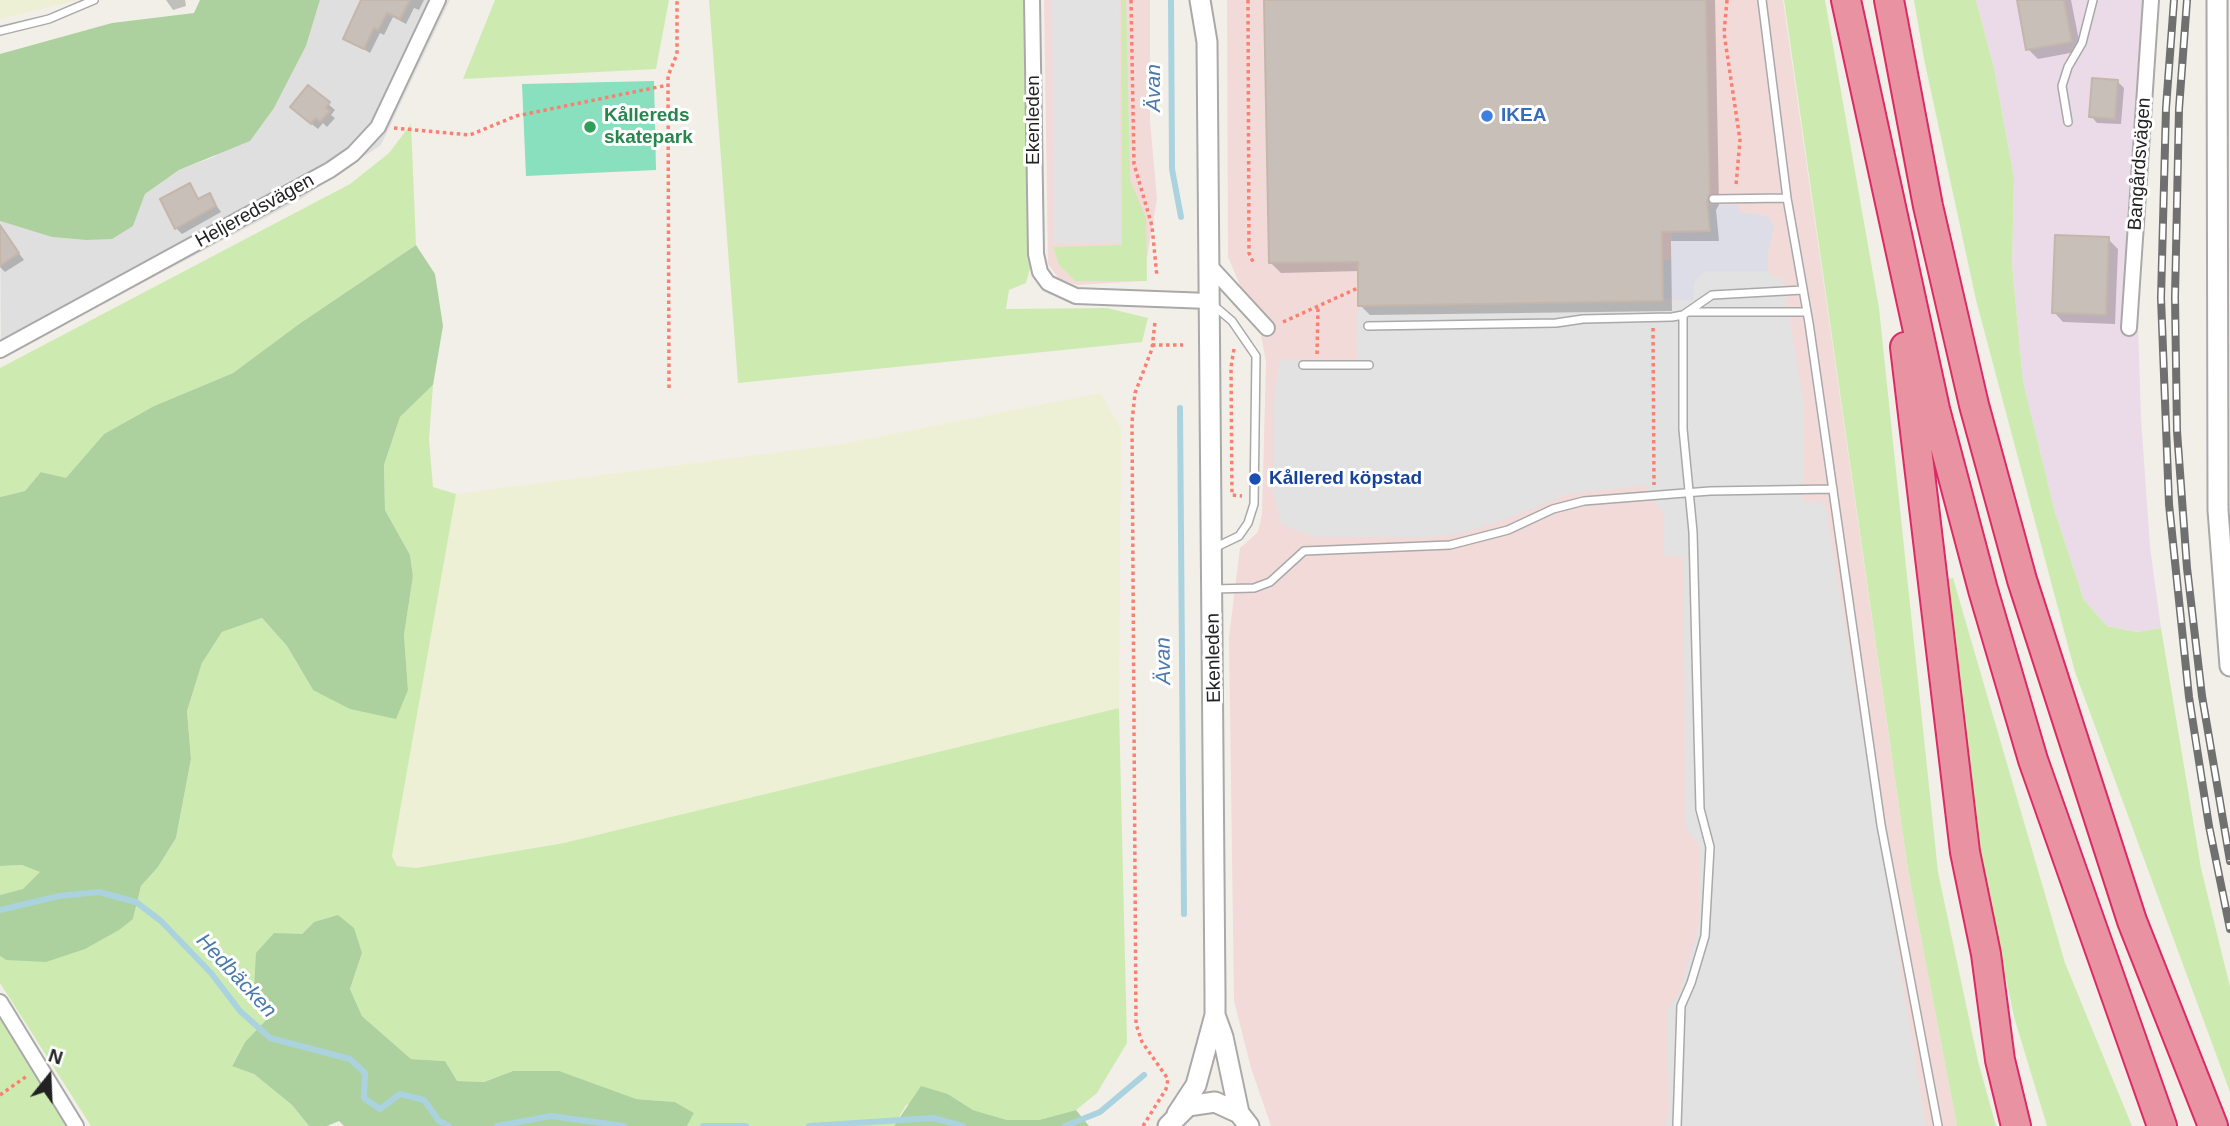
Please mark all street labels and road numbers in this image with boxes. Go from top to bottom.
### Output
street label: Ekenleden [1023,75,1045,165]
street label: Bangårdsvägen [2124,97,2156,231]
street label: Heljeredsvägen [192,169,318,253]
street label: Ekenleden [1202,613,1226,703]

